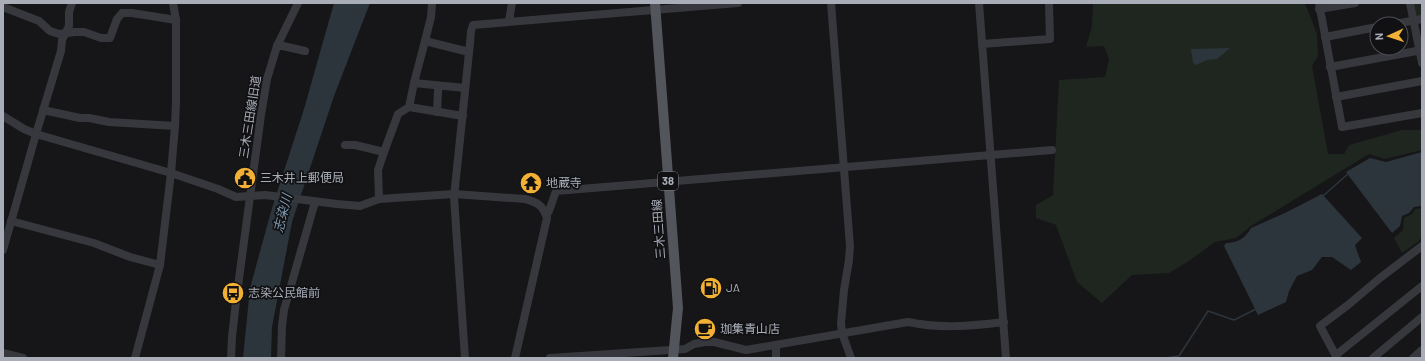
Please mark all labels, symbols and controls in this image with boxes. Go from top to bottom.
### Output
north arrow [1369,16,1409,56]
text: N [1372,33,1385,41]
street label: 三木三田線旧道 [236,74,262,159]
public building icon: 三木井上郵便局 [232,165,258,191]
place label: 三木井上郵便局 [260,170,344,184]
temple icon: 地蔵寺 [518,170,544,196]
road number: 38 [658,172,678,190]
place label: 地蔵寺 [546,175,582,189]
water label: 志染川 [270,190,295,234]
street label: 三木三田線 [649,199,667,259]
fuel station icon: JA [698,275,724,301]
bus stop icon: 志染公民館前 [220,280,246,306]
place label: JA [726,280,740,294]
place label: 志染公民館前 [248,285,320,299]
cafe icon: 珈集青山店 [692,316,718,342]
place label: 珈集青山店 [720,321,780,335]

